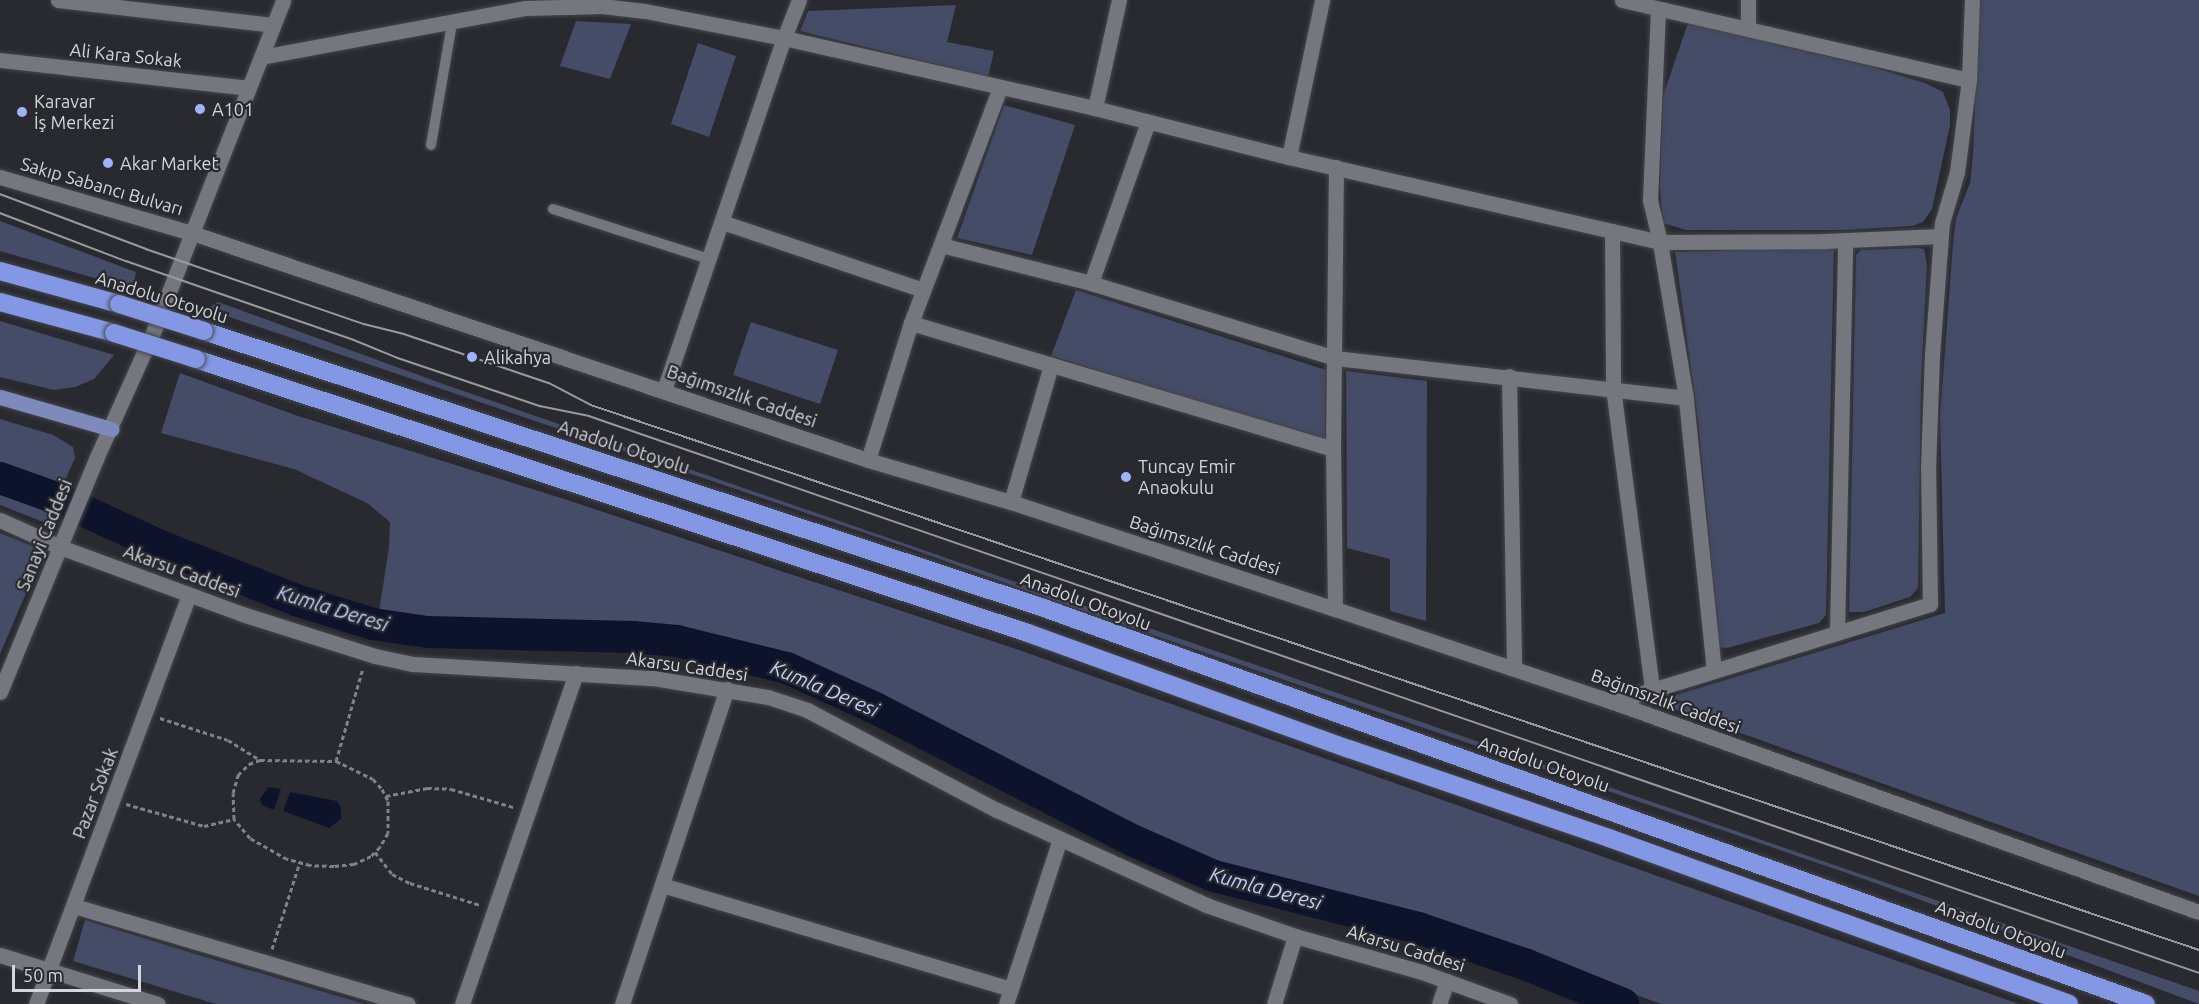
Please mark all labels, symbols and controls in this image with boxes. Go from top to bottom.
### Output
street label: Ali Kara Sokak [69,38,183,72]
place label: Karavar İş Merkezi [34,91,114,134]
place label: A101 [212,98,254,120]
marker: A101 [193,102,207,116]
marker: Karavar İş Merkezi [15,105,29,119]
street label: Sakıp Sabancı Bulvarı [18,152,186,220]
place label: Akar Market [120,152,218,174]
marker: Akar Market [101,156,115,170]
street label: Anadolu Otoyolu [93,267,231,327]
place label: Alikahya [484,346,551,368]
marker: Alikahya [465,350,479,364]
street label: Bağımsızlık Caddesi [664,360,820,432]
street label: Anadolu Otoyolu [555,416,693,478]
place label: Tuncay Emir Anaokulu [1138,456,1235,498]
marker: Tuncay Emir Anaokulu [1119,470,1133,484]
street label: Sanayi Caddesi [12,476,76,594]
street label: Bağımsızlık Caddesi [1127,510,1283,580]
street label: Akarsu Caddesi [121,540,243,602]
street label: Anadolu Otoyolu [1018,567,1154,635]
water label: Kumla Deresi [274,580,392,636]
street label: Akarsu Caddesi [625,647,749,685]
water label: Kumla Deresi [767,654,883,722]
street label: Bağımsızlık Caddesi [1588,664,1744,738]
street label: Anadolu Otoyolu [1476,731,1612,797]
street label: Pazar Sokak [68,744,122,842]
water label: Kumla Deresi [1207,862,1325,914]
street label: Anadolu Otoyolu [1933,895,2069,963]
street label: Akarsu Caddesi [1344,920,1468,976]
scale bar [15,953,144,991]
text: 50 m [23,965,63,985]

